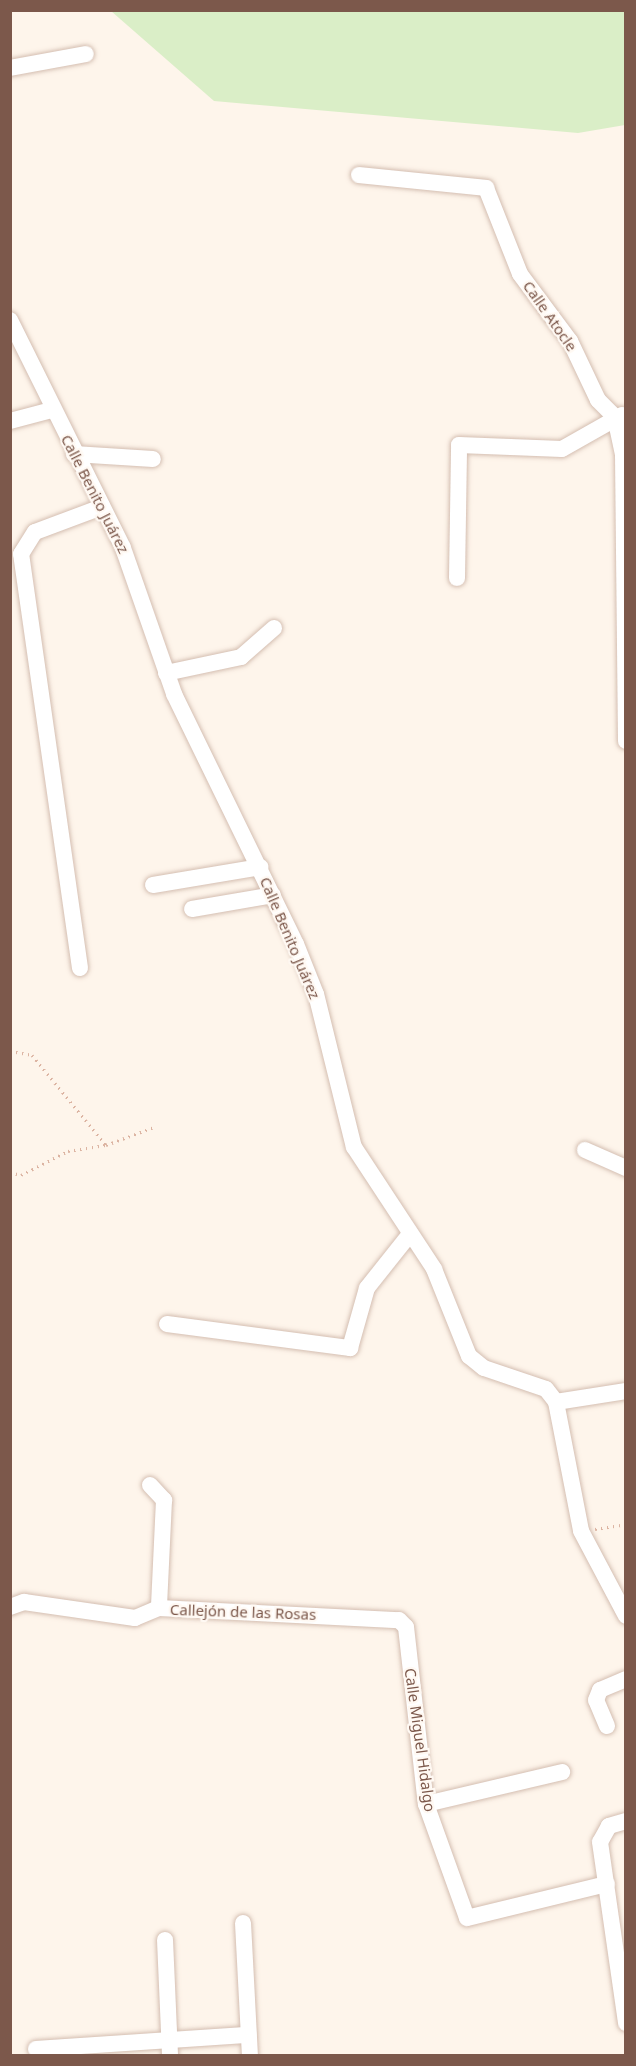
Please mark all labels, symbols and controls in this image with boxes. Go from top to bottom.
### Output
street label: Calle Atocle [519,277,581,355]
street label: Calle Benito Juárez [57,432,133,556]
street label: Calle Benito Juárez [256,874,324,1002]
street label: Callejón de las Rosas [170,1600,316,1624]
street label: Calle Miguel Hidalgo [401,1667,439,1813]

